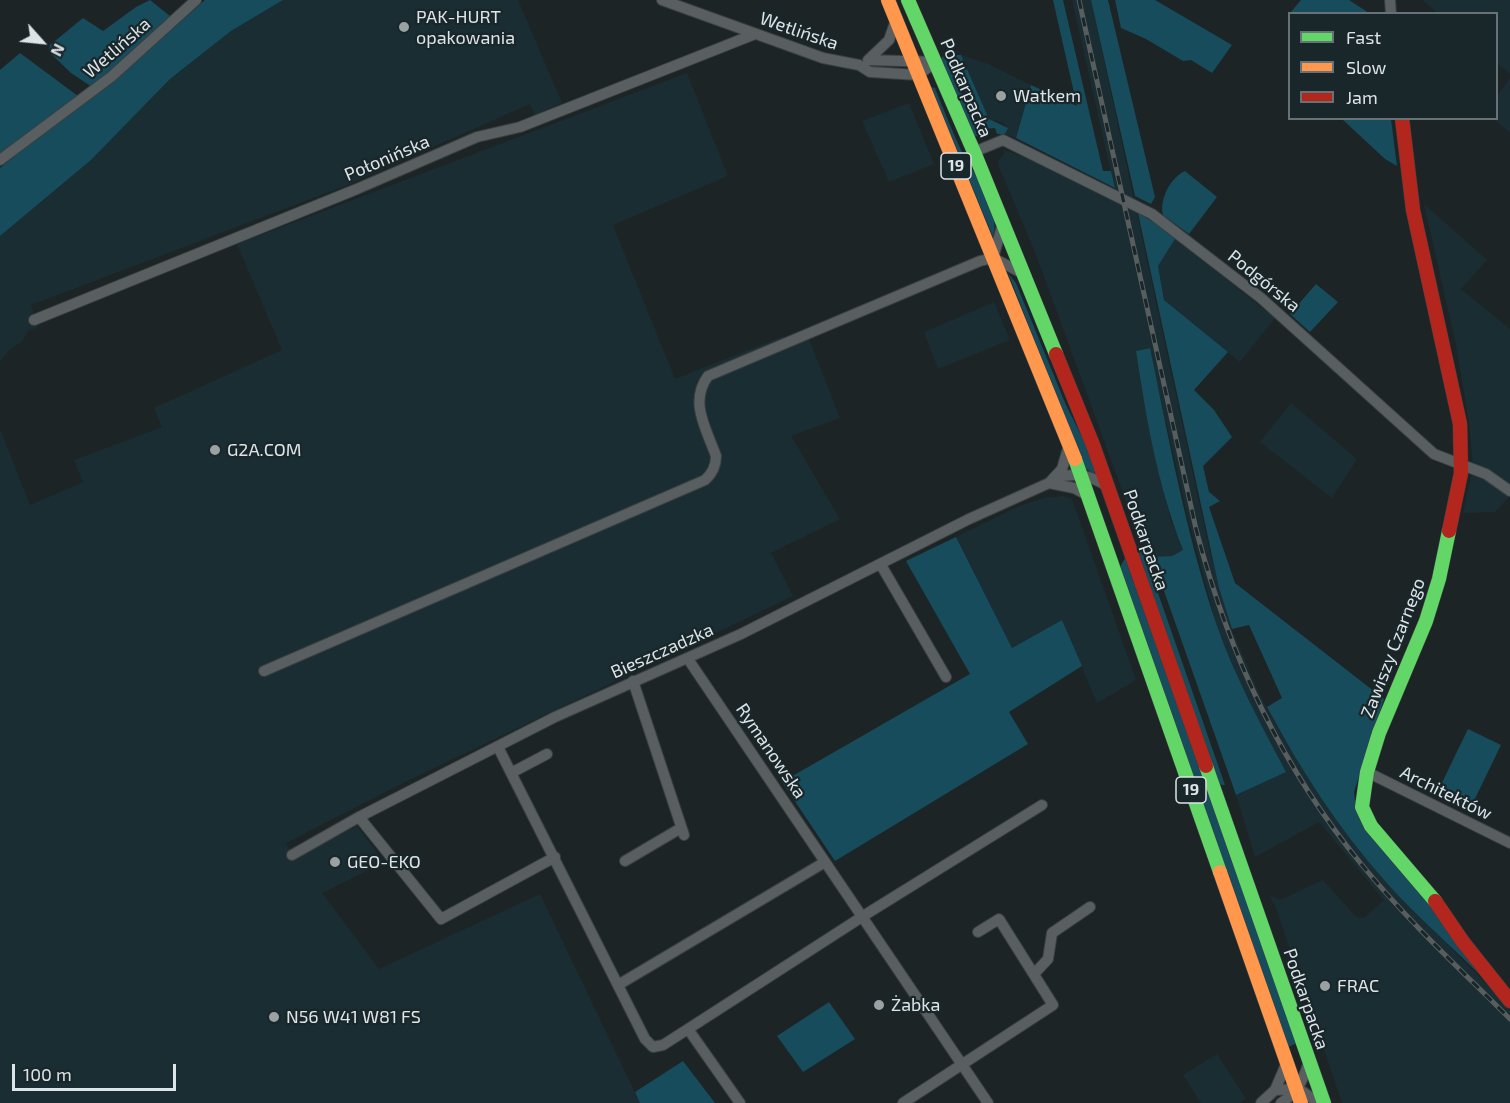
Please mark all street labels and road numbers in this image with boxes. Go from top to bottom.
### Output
street label: Wetlińska [757,7,841,55]
street label: Wetlińska [79,13,155,83]
street label: Podkarpacka [935,35,997,141]
street label: Połonińska [341,130,433,186]
road number: 19 [941,153,971,179]
street label: Podgórska [1224,245,1304,317]
street label: Podkarpacka [1119,487,1173,593]
street label: Zawiszy Czarnego [1356,575,1430,721]
street label: Bieszczadzka [607,619,717,683]
street label: Rymanowska [731,699,811,803]
street label: Architektów [1397,761,1495,825]
road number: 19 [1176,777,1206,803]
street label: Podkarpacka [1279,946,1333,1052]

